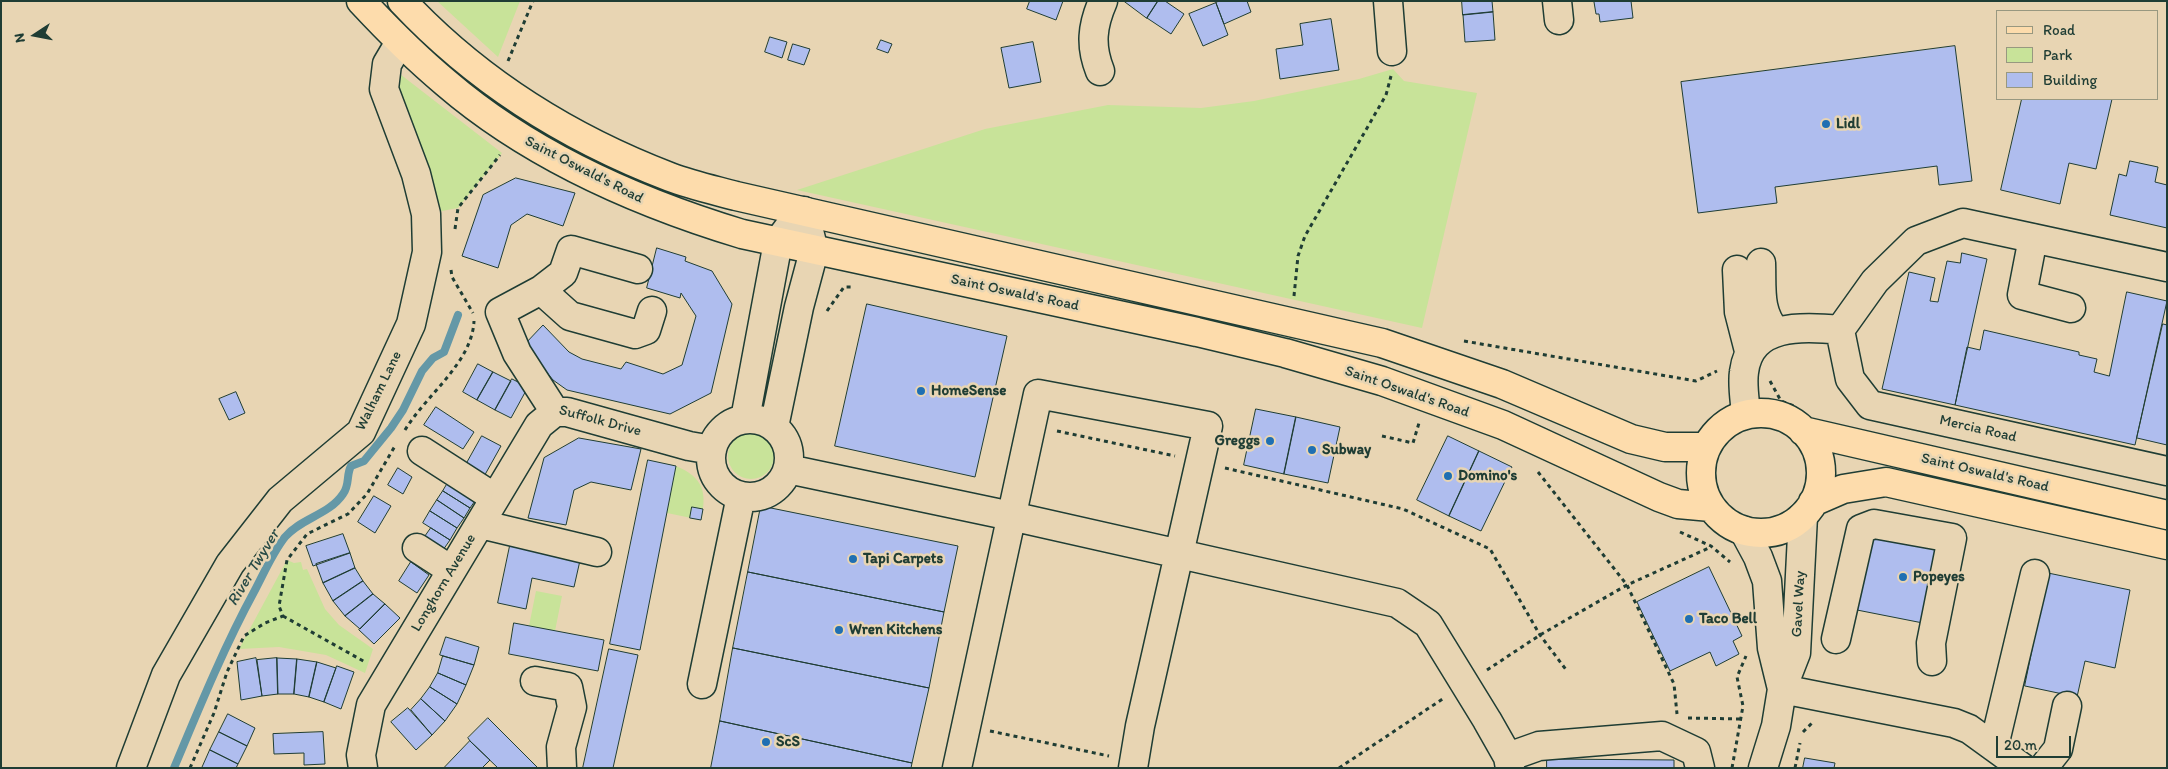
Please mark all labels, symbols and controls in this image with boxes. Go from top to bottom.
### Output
north arrow [10,10,60,60]
legend [1996,10,2158,100]
text: Road [2043,21,2075,39]
text: N [11,32,29,44]
text: Park [2043,46,2073,64]
text: Building [2043,71,2097,89]
place label: Lidl [1836,115,1860,133]
marker: Lidl [1820,118,1832,130]
street label: Saint Oswald's Road [522,132,646,208]
street label: Saint Oswald's Road [949,271,1081,315]
street label: Walham Lane [352,348,406,434]
street label: Saint Oswald's Road [1342,362,1472,422]
place label: HomeSense [931,382,1006,400]
marker: HomeSense [915,385,927,397]
street label: Suffolk Drive [557,401,643,441]
street label: Mercia Road [1937,411,2019,447]
place label: Greggs [1215,432,1260,450]
marker: Greggs [1264,435,1276,447]
place label: Subway [1322,441,1371,459]
marker: Subway [1306,444,1318,456]
street label: Saint Oswald's Road [1919,450,2051,496]
place label: Domino's [1458,467,1517,485]
marker: Domino's [1442,470,1454,482]
water label: River Twyver [224,526,284,610]
street label: Longhorn Avenue [408,531,480,635]
place label: Tapi Carpets [863,550,943,568]
marker: Tapi Carpets [847,553,859,565]
place label: Popeyes [1913,568,1965,586]
street label: Gavel Way [1788,570,1810,638]
marker: Popeyes [1897,571,1909,583]
place label: Taco Bell [1699,610,1757,628]
marker: Taco Bell [1683,613,1695,625]
place label: Wren Kitchens [849,621,942,639]
marker: Wren Kitchens [833,624,845,636]
scale bar [1998,726,2073,758]
place label: ScS [776,733,800,751]
marker: ScS [760,736,772,748]
text: 20 m [2004,736,2037,754]

